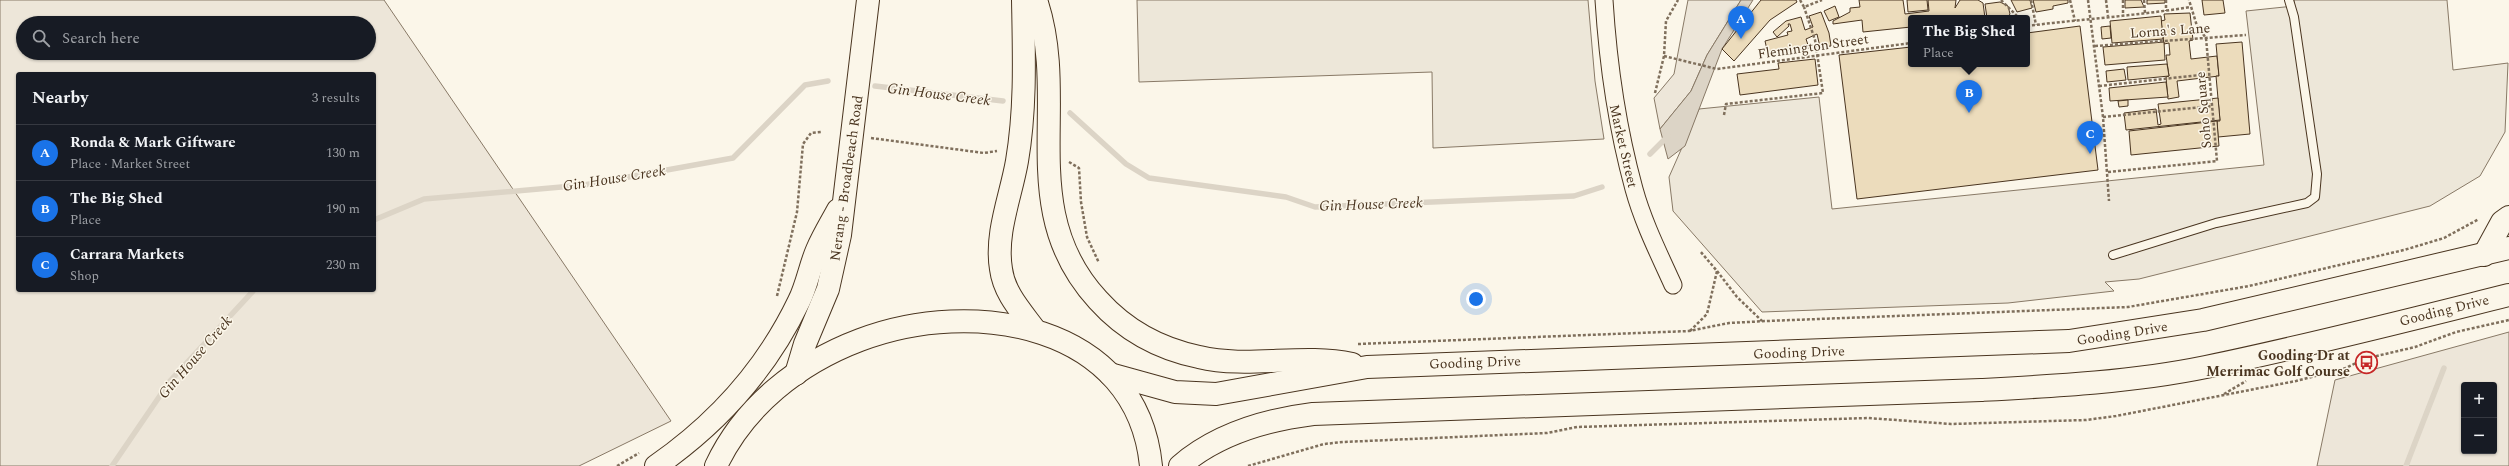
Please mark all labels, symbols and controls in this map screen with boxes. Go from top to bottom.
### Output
pin: A [1728,6,1754,39]
popup [1908,15,2030,67]
search box [16,16,376,60]
street label: Lorna's Lane [2129,17,2211,44]
text: The Big Shed [1923,20,2015,43]
icon: search [30,27,52,49]
text: Search here [62,27,140,50]
street label: Flemington Street [1756,28,1870,65]
text: Place [1923,43,1954,63]
street label: Soho Square [2190,70,2217,149]
water label: Gin House Creek [886,77,992,112]
pin: B [1956,80,1982,113]
text: Nearby [32,85,88,111]
text: 3 results [312,88,360,108]
street label: Nerang - Broadbeach Road [824,94,869,262]
street label: Market Street [1604,102,1643,190]
pin: C [2077,121,2103,154]
text: Ronda & Mark Giftware [70,131,236,154]
text: A [40,143,50,163]
text: 130 m [326,143,360,163]
text: Place · Market Street [70,154,190,174]
water label: Gin House Creek [561,159,667,198]
text: The Big Shed [70,187,163,210]
water label: Gin House Creek [1319,191,1423,218]
text: B [40,199,50,219]
text: 190 m [326,199,360,219]
text: Place [70,210,101,230]
text: Carrara Markets [70,243,184,266]
text: C [40,255,50,275]
text: 230 m [326,255,360,275]
text: Shop [70,266,99,286]
your location [1466,289,1486,309]
street label: Gooding Drive [2397,289,2491,332]
water label: Gin House Creek [153,311,238,404]
street label: Gooding Drive [2075,316,2169,351]
street label: Gooding Drive [1753,340,1845,365]
place label: Gooding Dr at Merrimac Golf Course [2206,345,2351,382]
street label: Gooding Drive [1429,350,1521,375]
bus stop icon: Gooding Dr at Merrimac Golf Course [2353,350,2379,376]
map controls [2461,382,2497,454]
button: + [2461,382,2497,418]
button: − [2461,418,2497,454]

